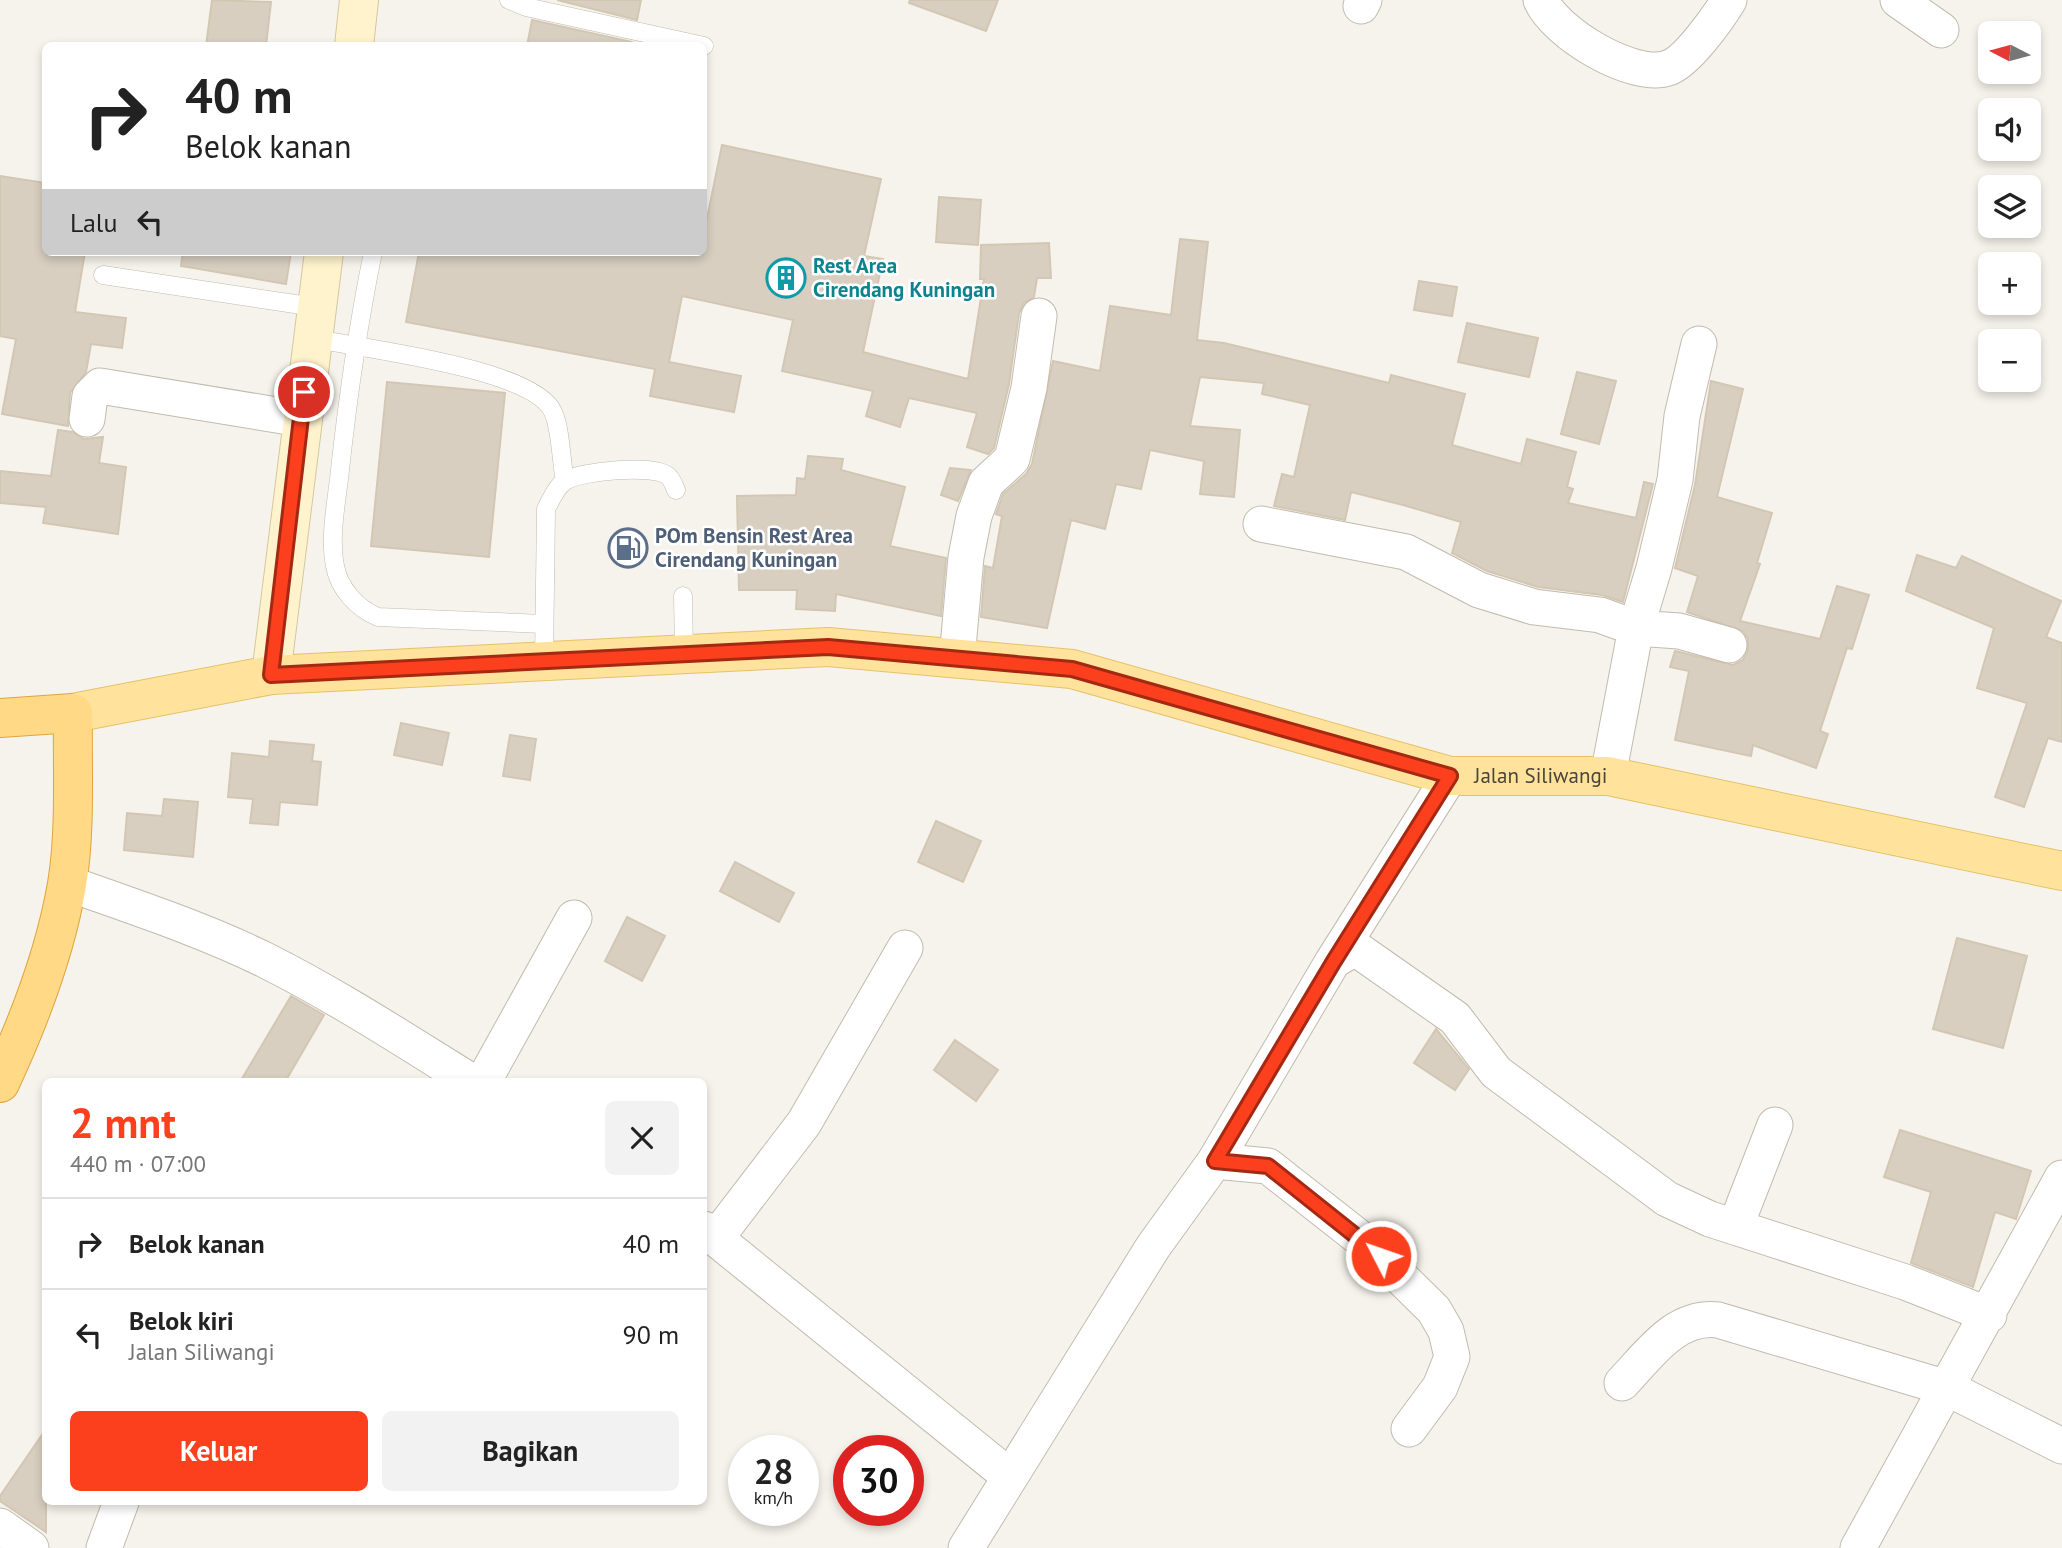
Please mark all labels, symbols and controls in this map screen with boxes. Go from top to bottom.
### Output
north arrow [1978,21,2040,84]
map controls [1978,21,2041,392]
text: 40 m [185,63,292,127]
icon: right [70,70,161,161]
button: sound [1978,98,2041,161]
text: Belok kanan [185,125,351,167]
button: layers [1978,175,2041,238]
icon: left [131,203,169,241]
text: Lalu [70,206,117,239]
place label: Rest Area Cirendang Kuningan [813,252,995,303]
button: + [1978,252,2041,315]
building icon: Rest Area Cirendang Kuningan [765,257,807,299]
button: − [1978,329,2041,392]
pin [274,362,334,422]
icon: arrive [285,373,323,411]
place label: POm Bensin Rest Area Cirendang Kuningan [655,522,853,573]
fuel station icon: POm Bensin Rest Area Cirendang Kuningan [607,527,649,569]
street label: Jalan Siliwangi [1473,762,1607,789]
text: 2 mnt [70,1095,176,1150]
button: close [605,1101,679,1175]
text: 440 m · 07:00 [70,1149,206,1178]
position arrow [1344,1219,1418,1293]
icon: right [70,1225,108,1263]
text: Belok kanan [129,1227,265,1260]
text: 40 m [623,1227,679,1260]
text: Belok kiri [129,1304,234,1337]
icon: left [70,1316,108,1354]
text: 90 m [623,1318,679,1351]
text: Jalan Siliwangi [129,1337,275,1366]
button: Keluar [70,1411,368,1491]
button: Bagikan [382,1411,679,1491]
speed limit sign: 30 [833,1435,924,1526]
text: 28 [754,1448,793,1494]
text: km/h [754,1486,793,1509]

